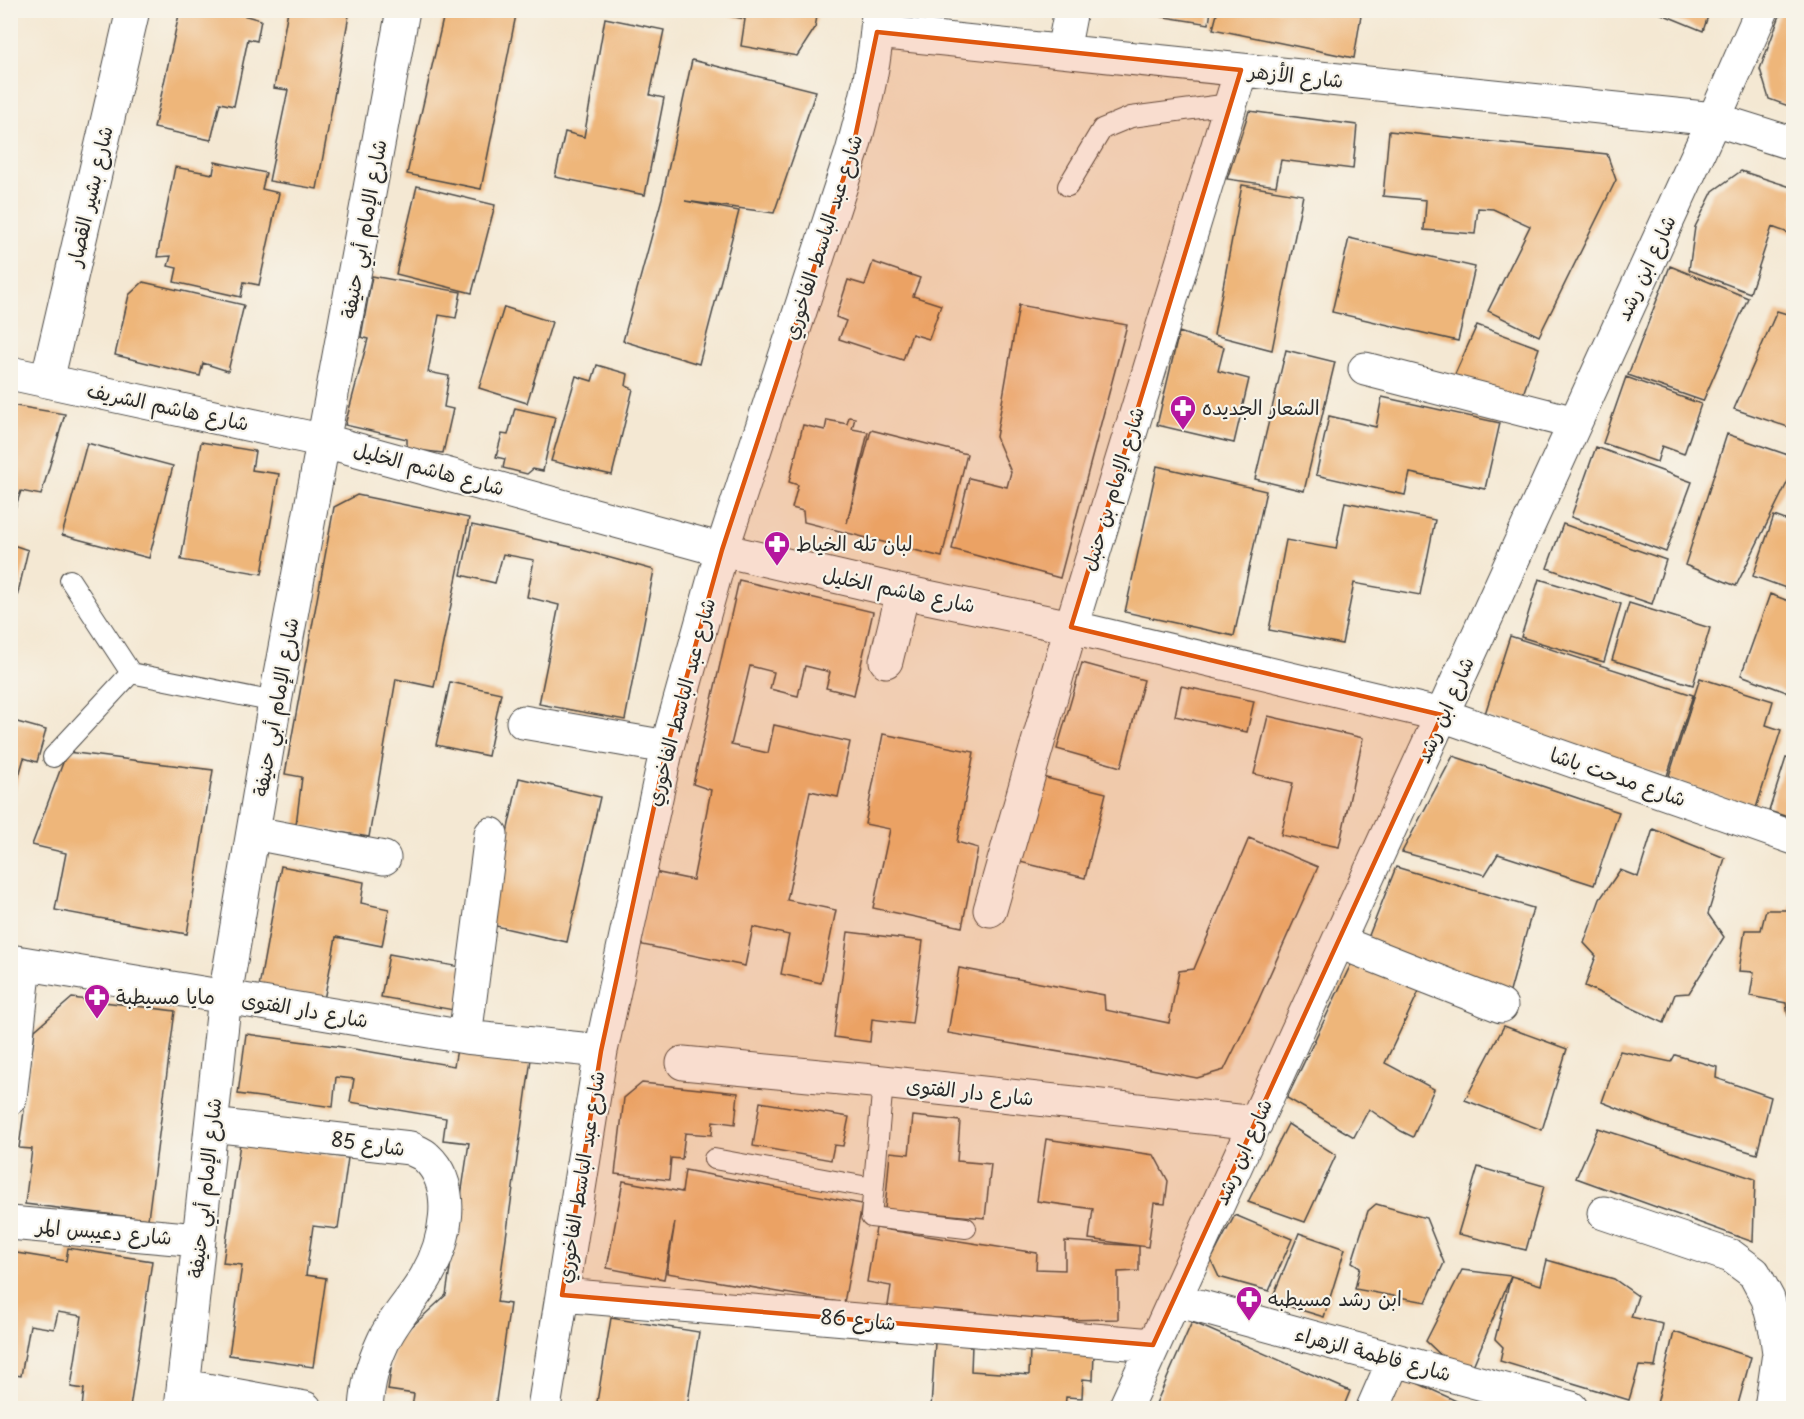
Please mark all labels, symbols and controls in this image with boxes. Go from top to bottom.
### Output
street label: شارع الأزهر [1245,55,1345,95]
street label: شارع بشير القصار [58,123,120,271]
street label: شارع عبد الباسط الفاخوري [775,130,870,344]
street label: شارع الإمام أبي حنيفة [333,137,397,321]
street label: شارع ابن رشد [1607,210,1683,325]
street label: شارع هاشم الشريف [84,374,252,439]
place label: الشعار الجديده [1202,392,1320,422]
pharmacy icon: الشعار الجديده [1168,393,1198,431]
street label: شارع الإمام بن حنبل [1073,403,1152,575]
street label: شارع هاشم الخليل [350,433,508,504]
place label: لبان تله الخياط [796,528,913,558]
pharmacy icon: لبان تله الخياط [762,529,792,567]
street label: شارع هاشم الخليل [820,558,978,621]
street label: شارع عبد الباسط الفاخوري [638,594,723,809]
street label: شارع الإمام أبي حنيفة [245,615,309,799]
street label: شارع ابن رشد [1407,652,1481,768]
street label: شارع مدحت باشا [1546,739,1690,813]
place label: مايا مسيطبة [116,981,215,1011]
pharmacy icon: مايا مسيطبة [82,982,112,1020]
street label: شارع دار الفتوى [239,983,371,1035]
street label: شارع عبد الباسط الفاخوري [548,1069,613,1285]
street label: شارع دار الفتوى [905,1069,1035,1113]
street label: شارع ابن رشد [1205,1094,1279,1210]
street label: شارع الإمام أبي حنيفة [180,1096,232,1280]
street label: شارع 85 [329,1123,407,1163]
street label: شارع دعيبس المر [33,1210,173,1252]
place label: ابن رشد مسيطبه [1268,1283,1402,1313]
pharmacy icon: ابن رشد مسيطبه [1234,1284,1264,1322]
street label: شارع 86 [819,1301,897,1337]
street label: شارع فاطمة الزهراء [1292,1318,1455,1388]

